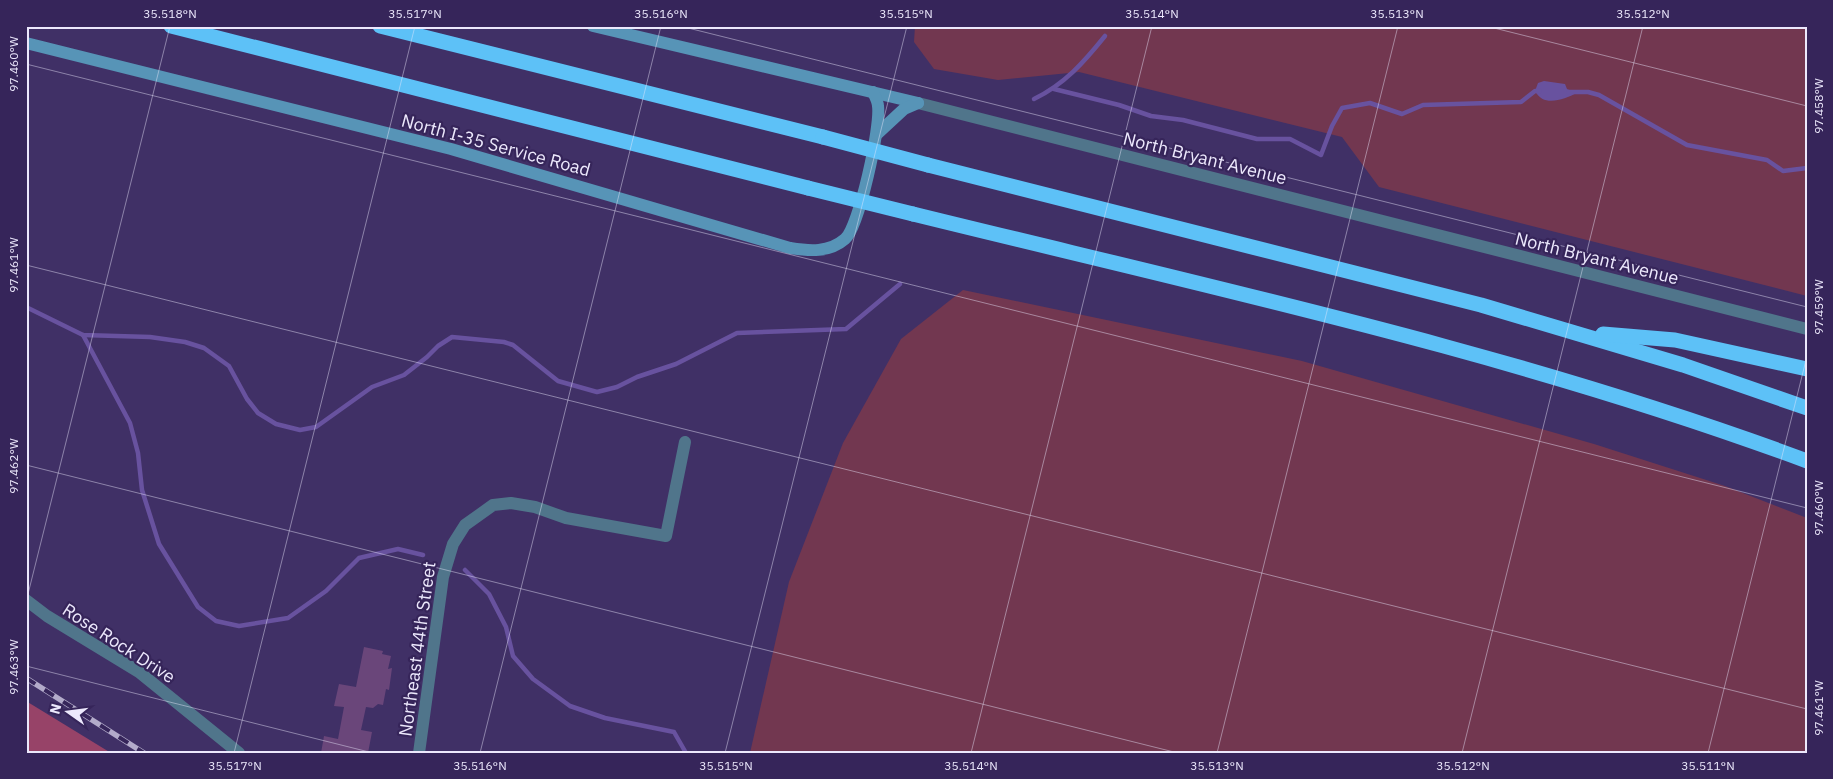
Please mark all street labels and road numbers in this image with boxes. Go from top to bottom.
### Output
street label: North I-35 Service Road [399,109,593,181]
street label: North Bryant Avenue [1121,127,1289,190]
street label: North Bryant Avenue [1513,227,1681,290]
street label: Northeast 44th Street [393,560,441,738]
street label: Rose Rock Drive [58,598,180,688]

